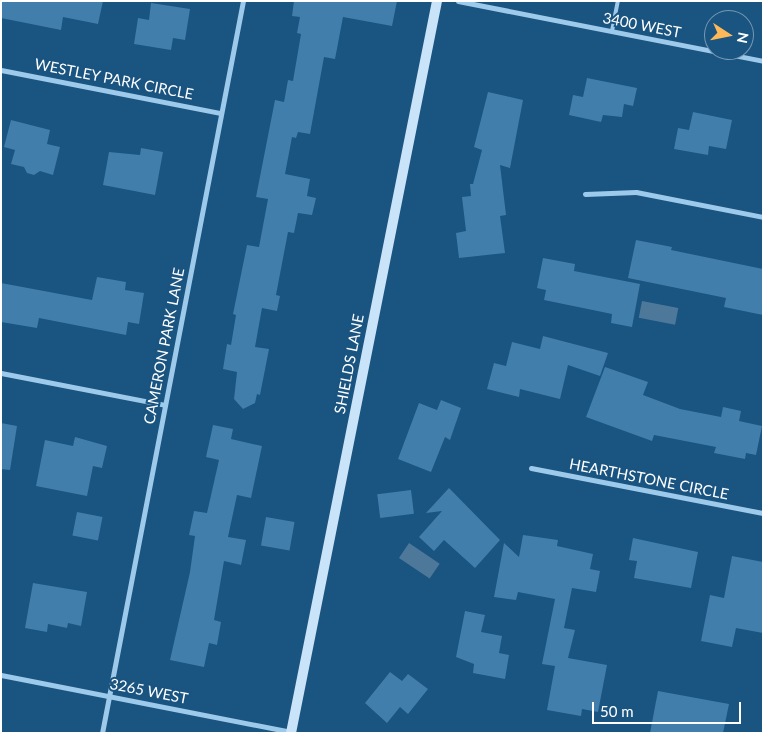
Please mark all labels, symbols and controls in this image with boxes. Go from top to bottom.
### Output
street label: 3400 WEST [601,9,683,41]
north arrow [704,10,754,60]
text: N [734,31,753,45]
street label: WESTLEY PARK CIRCLE [33,55,195,103]
street label: CAMERON PARK LANE [140,266,188,426]
street label: SHIELDS LANE [330,312,368,416]
street label: HEARTHSTONE CIRCLE [568,455,730,503]
street label: 3265 WEST [108,675,190,707]
scale bar [594,692,743,724]
text: 50 m [600,702,634,720]

